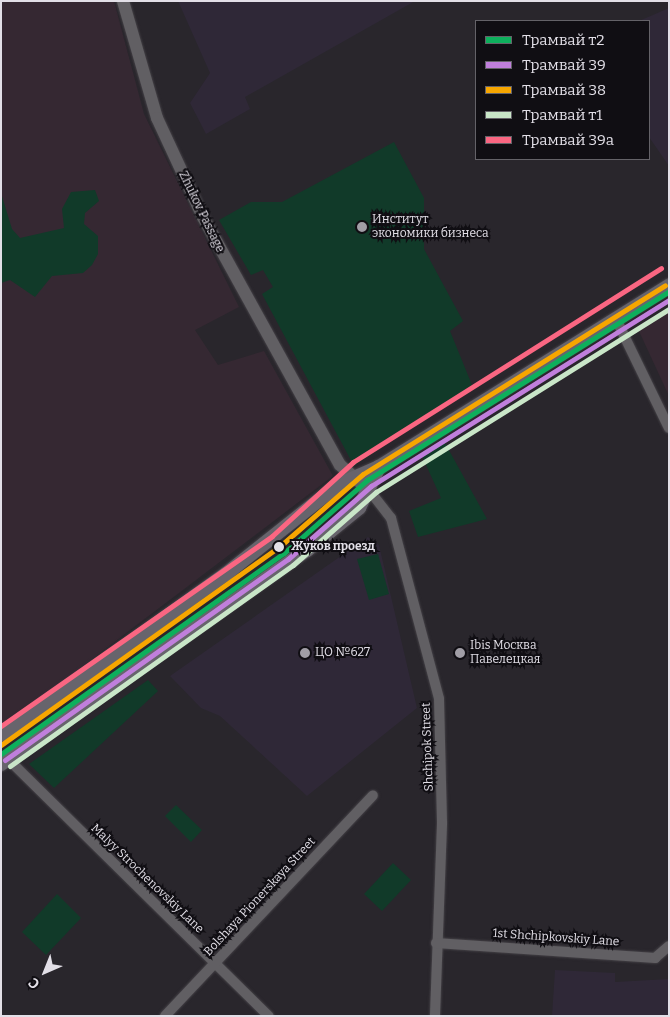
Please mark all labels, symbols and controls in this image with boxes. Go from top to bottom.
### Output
legend [475,20,650,160]
text: Трамвай т2 [522,31,604,49]
text: Трамвай 39 [522,56,606,74]
text: Трамвай 38 [522,81,606,99]
text: Трамвай т1 [522,106,602,124]
text: Трамвай 39а [522,131,614,149]
street label: Zhukov Passage [175,169,227,255]
place label: Институт экономики бизнеса [372,213,488,241]
marker: Институт экономики бизнеса [356,221,368,233]
marker: Жуков проезд [271,539,287,555]
place label: Жуков проезд [291,540,375,554]
place label: Ibis Москва Павелецкая [470,639,540,667]
place label: ЦО №627 [315,646,370,660]
marker: ЦО №627 [299,647,311,659]
marker: Ibis Москва Павелецкая [454,647,466,659]
street label: Shchipok Street [419,702,437,792]
street label: Malyy Strochenovskiy Lane [88,821,206,937]
street label: Bolshaya Pionerskaya Street [201,835,319,959]
street label: 1st Shchipkovskiy Lane [492,926,620,950]
north arrow [20,947,70,997]
text: С [25,974,43,992]

